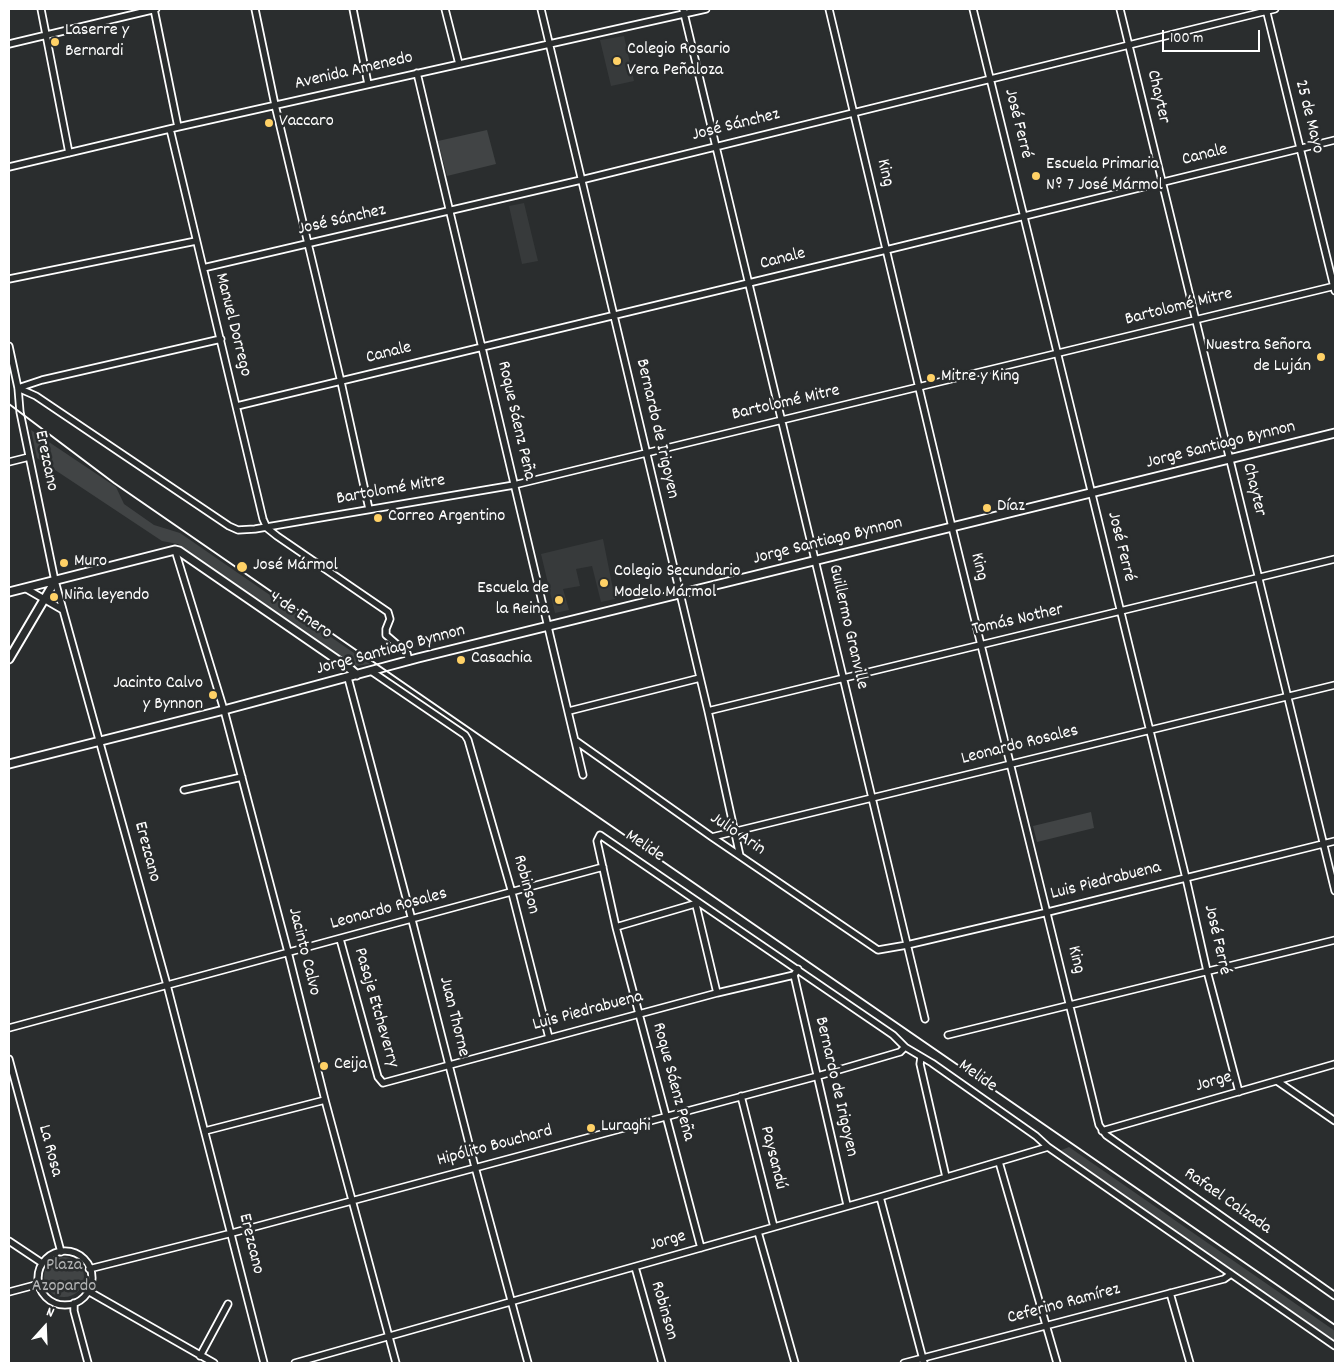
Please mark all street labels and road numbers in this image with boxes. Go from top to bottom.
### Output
street label: Avenida Amenedo [293,48,415,96]
street label: Chayter [1140,68,1174,126]
street label: 25 de Mayo [1288,78,1328,156]
street label: José Ferré [998,87,1036,161]
street label: José Sánchez [690,105,782,147]
street label: Canale [1180,140,1230,172]
street label: King [870,157,898,189]
street label: José Sánchez [296,200,388,242]
street label: Canale [758,244,808,276]
street label: Manuel Dorrego [209,271,255,379]
street label: Bartolomé Mitre [1123,284,1235,332]
street label: Canale [364,338,414,370]
street label: Bernardo de Irigoyen [629,357,683,501]
street label: Roque Sáenz Peña [491,359,539,483]
street label: Bartolomé Mitre [730,381,842,427]
street label: Jorge Santiago Bynnon [1144,417,1298,475]
street label: Erezcano [28,429,62,493]
street label: Chayter [1236,461,1270,519]
street label: Bartolomé Mitre [335,471,447,511]
street label: José Ferré [1101,510,1139,584]
street label: Jorge Santiago Bynnon [751,513,905,571]
street label: King [964,551,992,583]
street label: Guillermo Granville [822,562,872,692]
street label: 4 de Enero [264,587,336,645]
street label: Tomás Nother [970,600,1066,642]
street label: Jorge Santiago Bynnon [314,621,468,681]
street label: Leonardo Rosales [959,721,1081,771]
street label: Julio Arin [705,809,769,861]
street label: Erezcano [128,819,164,885]
street label: Melide [620,826,668,868]
street label: Robinson [507,853,543,917]
street label: Luis Piedrabuena [1048,858,1164,906]
street label: Leonardo Rosales [328,884,450,936]
street label: José Ferré [1197,903,1235,977]
street label: Jacinto Calvo [282,906,324,998]
street label: King [1061,944,1089,976]
street label: Pasaje Etcheverry [348,946,402,1070]
street label: Juan Thorne [433,975,473,1059]
street label: Luis Piedrabuena [530,987,646,1037]
street label: Bernardo de Irigoyen [808,1015,862,1159]
street label: Roque Sáenz Peña [646,1020,698,1144]
street label: Melide [953,1056,1001,1098]
street label: Jorge [1193,1068,1235,1098]
street label: Hipólito Bouchard [435,1121,555,1173]
street label: La Rosa [32,1123,66,1179]
street label: Paysandú [754,1124,790,1192]
street label: Rafael Calzada [1179,1164,1275,1240]
street label: Erezcano [232,1211,268,1277]
street label: Jorge [647,1227,689,1257]
street label: Robinson [644,1279,682,1343]
street label: Ceferino Ramírez [1005,1280,1123,1330]

